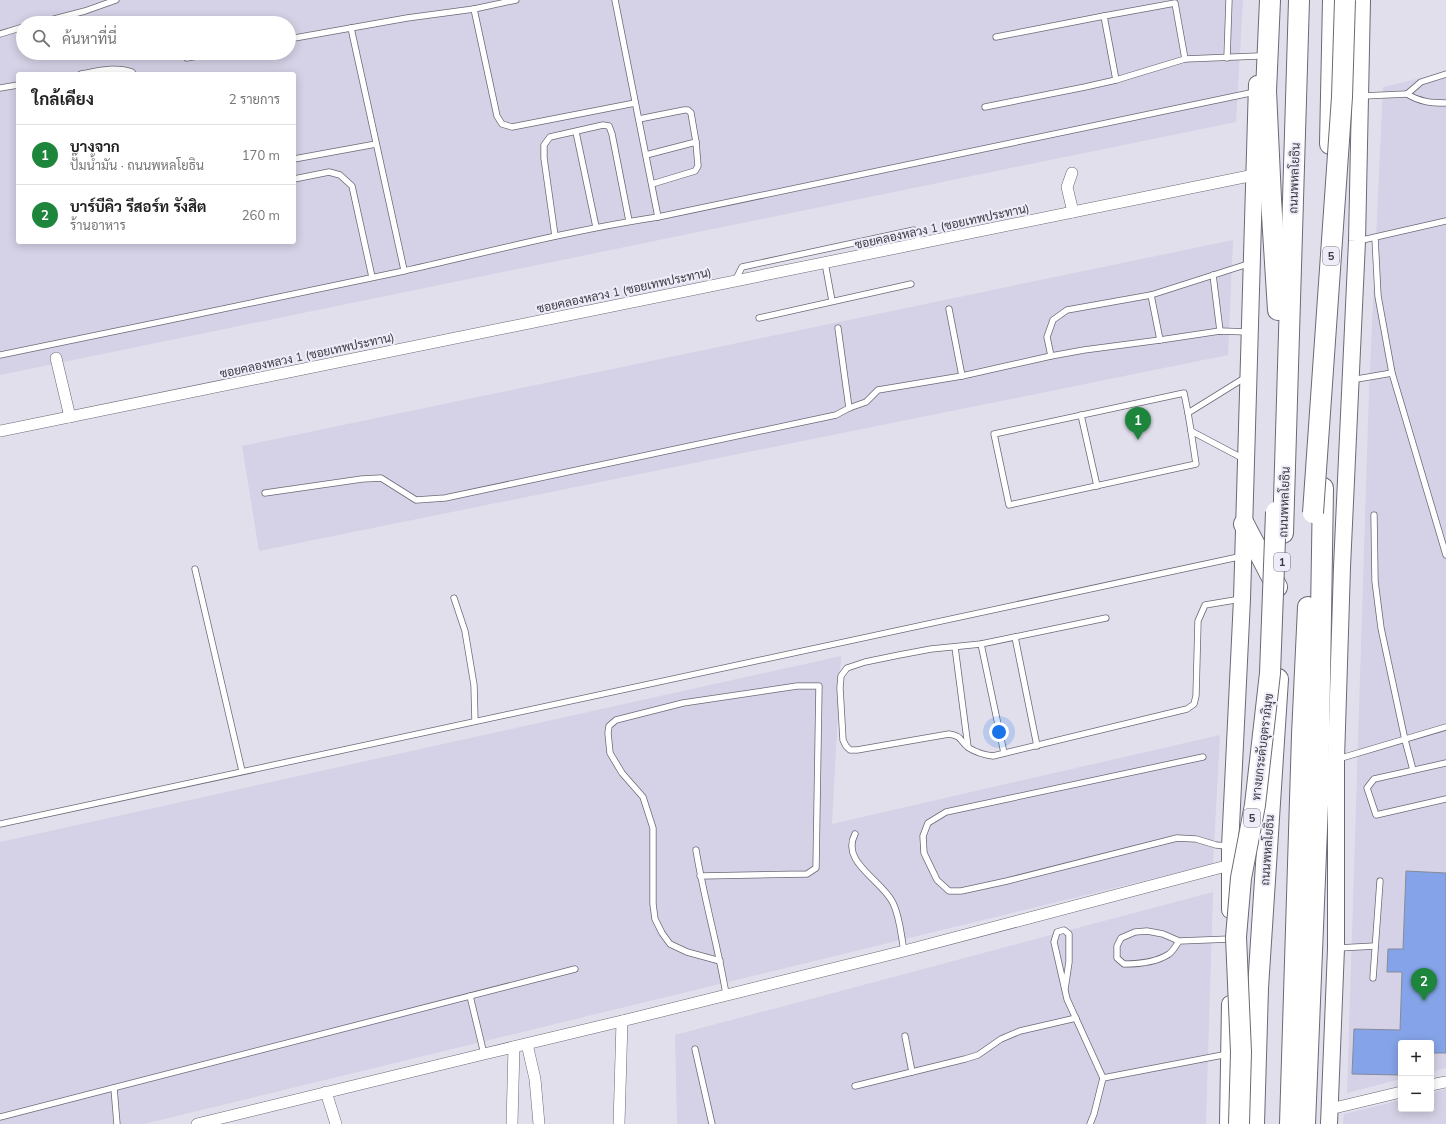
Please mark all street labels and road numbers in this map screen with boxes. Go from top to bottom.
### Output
street label: ถนนพหลโยธิน [1285,142,1303,214]
street label: ซอยคลองหลวง 1 (ซอยเทพประทาน) [853,200,1031,252]
road number: 5 [1323,247,1339,265]
street label: ซอยคลองหลวง 1 (ซอยเทพประทาน) [535,264,713,316]
street label: ซอยคลองหลวง 1 (ซอยเทพประทาน) [218,329,396,381]
street label: ถนนพหลโยธิน [1275,466,1293,538]
road number: 1 [1274,553,1290,571]
street label: ทางยกระดับอุตราภิมุข [1248,693,1278,802]
road number: 5 [1244,809,1260,827]
street label: ถนนพหลโยธิน [1257,814,1277,886]

